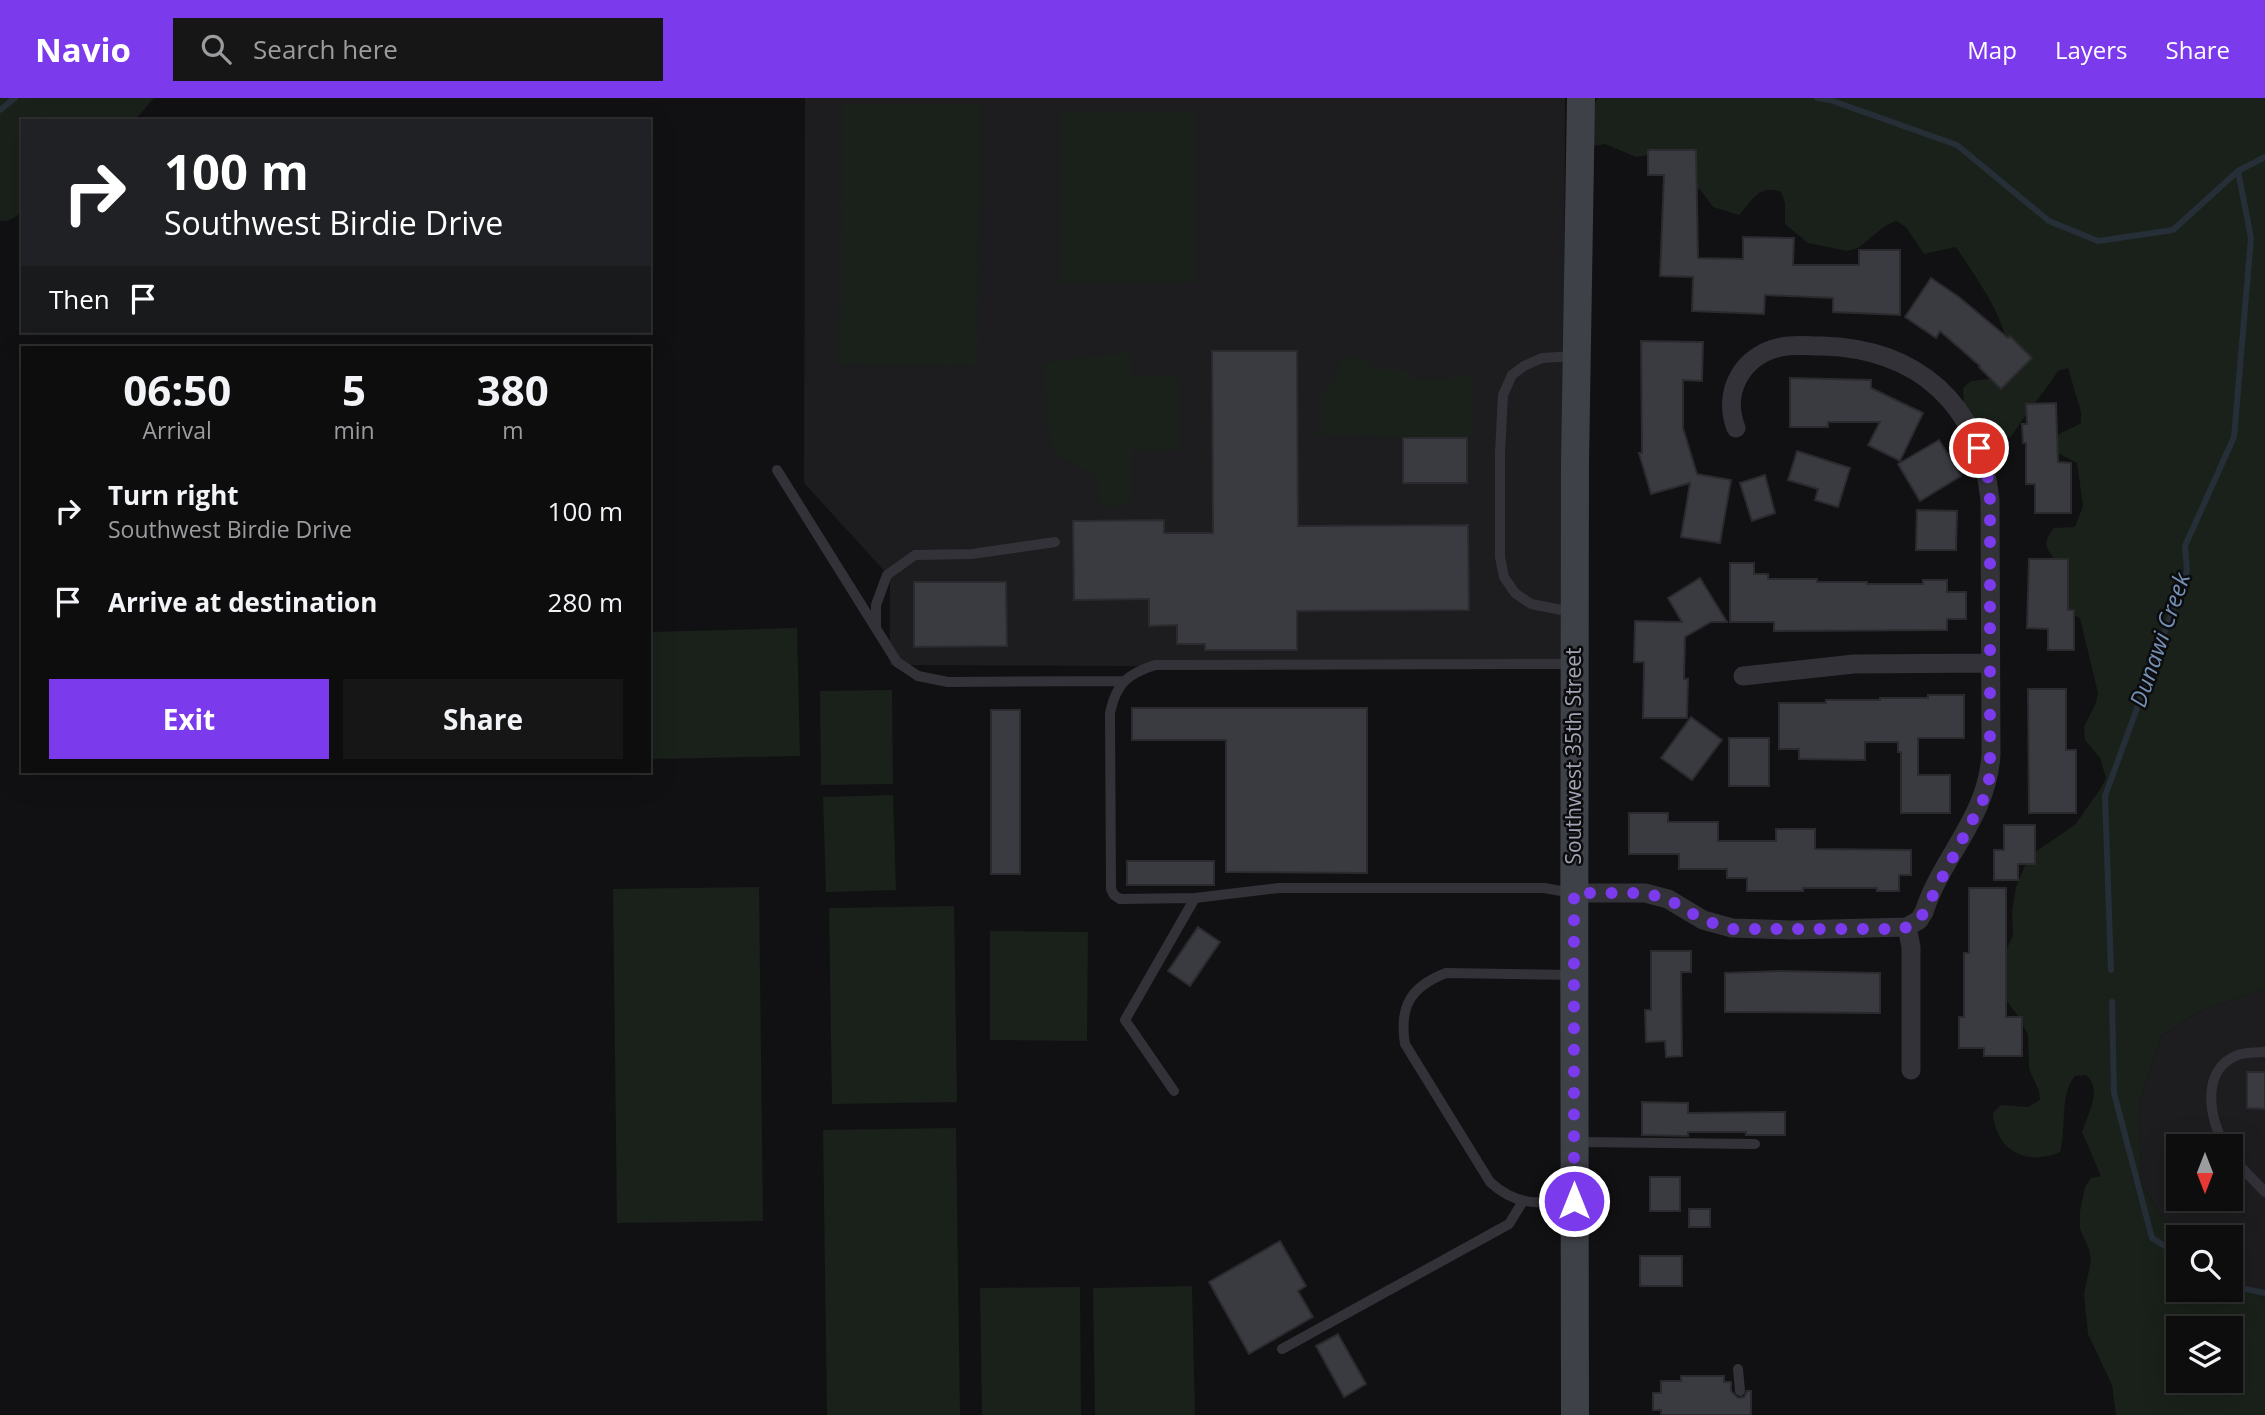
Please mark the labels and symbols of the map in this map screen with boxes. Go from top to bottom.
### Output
pin [1949,418,2009,478]
water label: Dunawi Creek [2121,568,2197,711]
street label: Southwest 35th Street [1559,648,1587,864]
north arrow [2166,1134,2244,1211]
position arrow [1537,1164,1611,1238]

